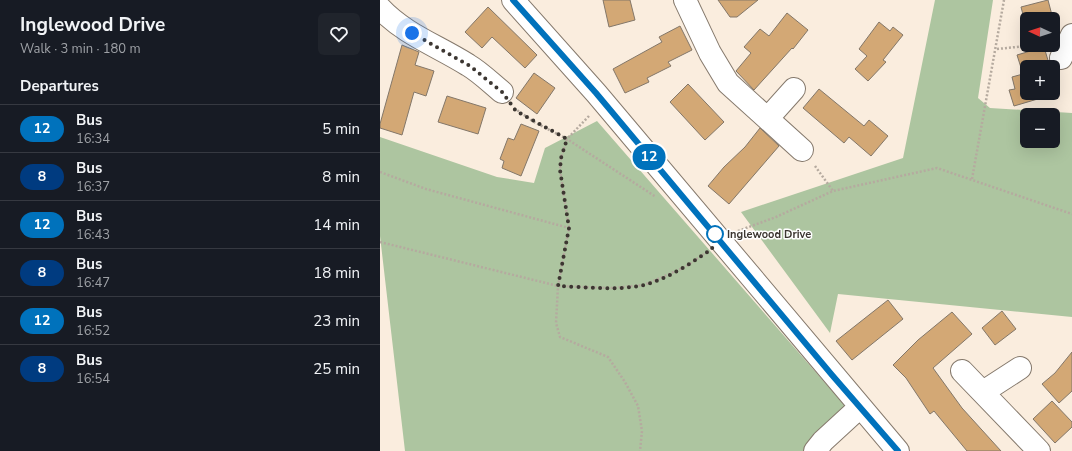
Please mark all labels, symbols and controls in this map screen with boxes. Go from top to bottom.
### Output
text: Inglewood Drive [20,12,165,38]
north arrow [1020,12,1060,52]
map controls [1020,12,1060,148]
button: heart [318,13,360,55]
your location [402,23,422,43]
text: Walk · 3 min · 180 m [20,40,141,58]
button: + [1020,60,1060,100]
text: Departures [20,76,99,96]
button: − [1020,108,1060,148]
text: Bus [76,110,102,130]
text: 12 [34,119,50,138]
text: 5 min [322,119,360,139]
text: 16:34 [76,130,110,148]
line badge: 12 [631,144,667,170]
text: 12 [641,147,657,166]
text: Bus [76,158,102,178]
text: 8 [38,167,46,186]
text: 8 min [322,167,360,187]
text: 16:37 [76,178,110,196]
text: Bus [76,206,102,226]
text: 12 [34,215,50,234]
text: 14 min [313,215,360,235]
marker: Inglewood Drive [706,225,724,243]
text: 16:43 [76,226,110,244]
place label: Inglewood Drive [727,227,811,242]
text: Bus [76,254,102,274]
text: 8 [38,263,46,282]
text: 18 min [313,263,360,283]
text: 16:47 [76,274,110,292]
text: Bus [76,302,102,322]
text: 12 [34,311,50,330]
text: 23 min [313,311,360,331]
text: 16:52 [76,322,110,340]
text: Bus [76,350,102,370]
text: 8 [38,359,46,378]
text: 25 min [313,359,360,379]
text: 16:54 [76,370,110,388]

